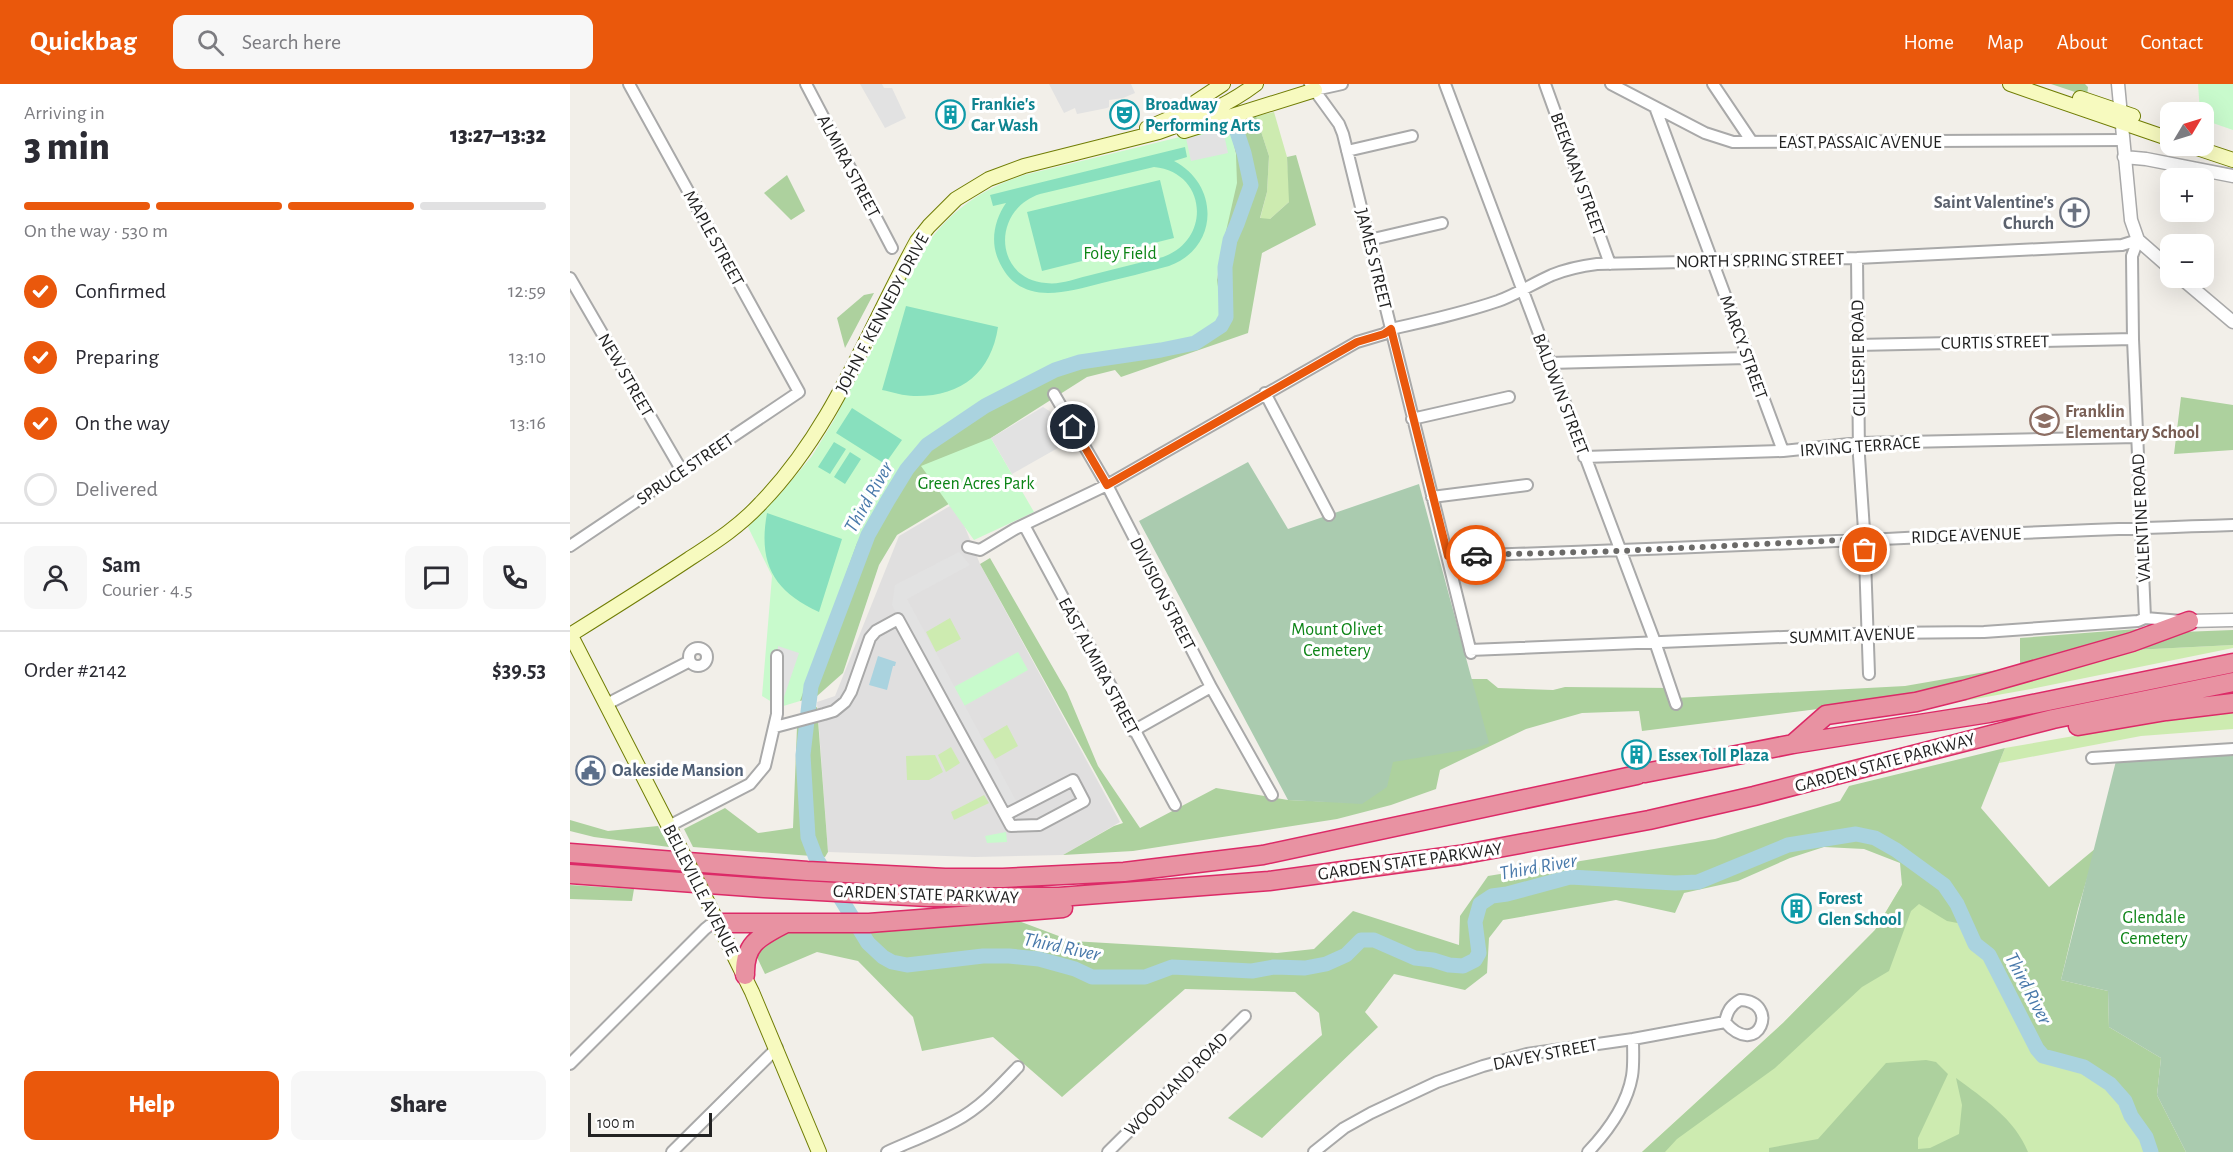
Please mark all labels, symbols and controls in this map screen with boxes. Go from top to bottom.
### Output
search box [173,15,593,69]
icon: search [194,26,227,59]
text: Quickbag [30,28,137,56]
text: Search here [242,31,341,53]
text: Home [1903,32,1954,53]
text: Map [1987,32,2024,53]
text: About [2057,32,2107,53]
text: Contact [2140,32,2203,53]
place label: Frankie's Car Wash [971,96,1038,135]
place label: Broadway Performing Arts [1145,96,1261,135]
building icon: Frankie's Car Wash [934,98,966,130]
theatre icon: Broadway Performing Arts [1108,98,1140,130]
north arrow [2160,102,2214,156]
map controls [2160,102,2214,288]
text: Arriving in [24,103,105,123]
street label: BEEKMAN STREET [1546,110,1608,239]
street label: ALMIRA STREET [814,112,883,221]
text: 13:27–13:32 [450,124,546,146]
text: 3 min [24,128,110,167]
street label: EAST PASSAIC AVENUE [1778,134,1942,152]
button: + [2160,168,2214,222]
street label: MAPLE STREET [679,188,747,289]
place label: Saint Valentine's Church [1934,194,2054,233]
church icon: Saint Valentine's Church [2059,196,2091,228]
street label: JAMES STREET [1352,207,1394,312]
text: On the way · 530 m [24,221,168,241]
street label: JOHN F. KENNEDY DRIVE [833,231,933,396]
button: − [2160,234,2214,288]
park label: Foley Field [1083,245,1157,263]
street label: NORTH SPRING STREET [1676,251,1845,271]
icon: check [24,275,57,308]
text: Confirmed [75,280,166,302]
text: 12:59 [508,281,546,301]
street label: MARCY STREET [1716,293,1770,402]
street label: GILLESPIE ROAD [1849,300,1869,416]
street label: NEW STREET [594,331,656,421]
street label: BALDWIN STREET [1529,331,1592,458]
street label: CURTIS STREET [1941,333,2049,353]
icon: check [24,341,57,374]
text: Preparing [75,346,159,368]
text: 13:10 [509,347,546,367]
pin [1047,401,1098,452]
place label: Franklin Elementary School [2065,403,2200,442]
school or university icon: Franklin Elementary School [2028,405,2060,437]
icon: check [24,407,57,440]
icon: home [1056,410,1089,443]
text: On the way [75,412,170,434]
text: 13:16 [510,413,546,433]
street label: SPRUCE STREET [634,431,738,509]
street label: IRVING TERRACE [1799,434,1921,460]
street label: VALENTINE ROAD [2130,453,2154,583]
water label: Third River [841,458,897,536]
park label: Green Acres Park [918,475,1035,493]
text: Delivered [75,478,158,500]
pin [1839,524,1890,575]
courier [1446,525,1506,585]
street label: RIDGE AVENUE [1911,525,2022,547]
icon: bag [1848,533,1881,566]
street label: DIVISION STREET [1126,535,1198,654]
icon: car [1460,539,1493,572]
button: person [24,546,87,609]
button: chat [405,546,468,609]
button: phone [483,546,546,609]
text: Sam [102,554,141,576]
text: Courier · 4.5 [102,580,193,600]
street label: EAST ALMIRA STREET [1054,595,1142,738]
park label: Mount Olivet Cemetery [1291,621,1383,660]
street label: SUMMIT AVENUE [1789,625,1915,647]
text: Order #2142 [24,659,127,681]
text: $39.53 [492,659,546,681]
street label: GARDEN STATE PARKWAY [1793,730,1978,796]
building icon: Essex Toll Plaza [1621,739,1653,771]
place label: Essex Toll Plaza [1658,747,1769,765]
public building icon: Oakeside Mansion [575,754,607,786]
place label: Oakeside Mansion [612,762,744,780]
street label: BELLEVILLE AVENUE [659,822,741,959]
street label: GARDEN STATE PARKWAY [1317,840,1504,884]
water label: Third River [1498,850,1579,884]
street label: GARDEN STATE PARKWAY [833,883,1020,907]
place label: Forest Glen School [1818,890,1902,929]
building icon: Forest Glen School [1781,892,1813,924]
park label: Glendale Cemetery [2120,909,2188,948]
water label: Third River [1022,929,1103,965]
water label: Third River [2001,949,2055,1028]
street label: WOODLAND ROAD [1122,1030,1232,1140]
street label: DAVEY STREET [1492,1036,1599,1074]
button: Help [24,1071,279,1140]
button: Share [291,1071,546,1140]
scale bar [588,1110,712,1138]
text: 100 m [597,1115,635,1131]

